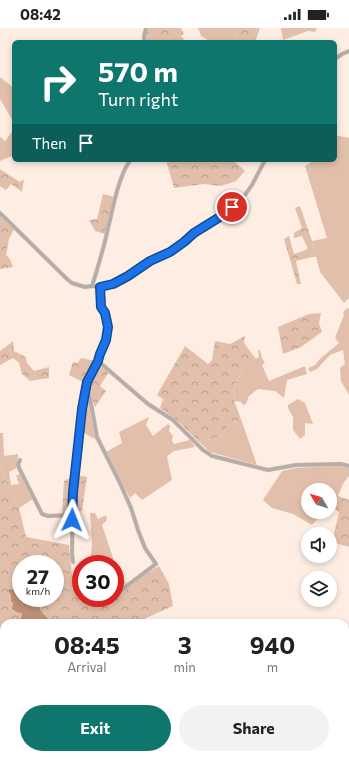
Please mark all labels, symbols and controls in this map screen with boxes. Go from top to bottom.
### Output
text: 08:42 [20,5,61,23]
text: 570 m [98,54,178,88]
icon: right [32,56,84,108]
text: Turn right [98,88,178,110]
icon: arrive [75,132,97,154]
text: Then [32,134,67,152]
pin [215,190,249,224]
icon: arrive [221,196,243,218]
north arrow [301,483,337,519]
map controls [301,483,337,607]
position arrow [51,499,93,541]
button: sound [301,527,337,563]
speed limit sign: 30 [72,555,124,607]
text: 27 [27,564,49,588]
button: layers [301,571,337,607]
text: km/h [26,585,50,597]
text: 08:45 [54,630,120,659]
text: 3 [178,630,192,659]
text: 940 [250,630,295,659]
text: Arrival [67,659,106,675]
text: min [174,659,196,675]
text: m [267,659,278,675]
button: Exit [20,705,171,751]
button: Share [179,705,329,751]

